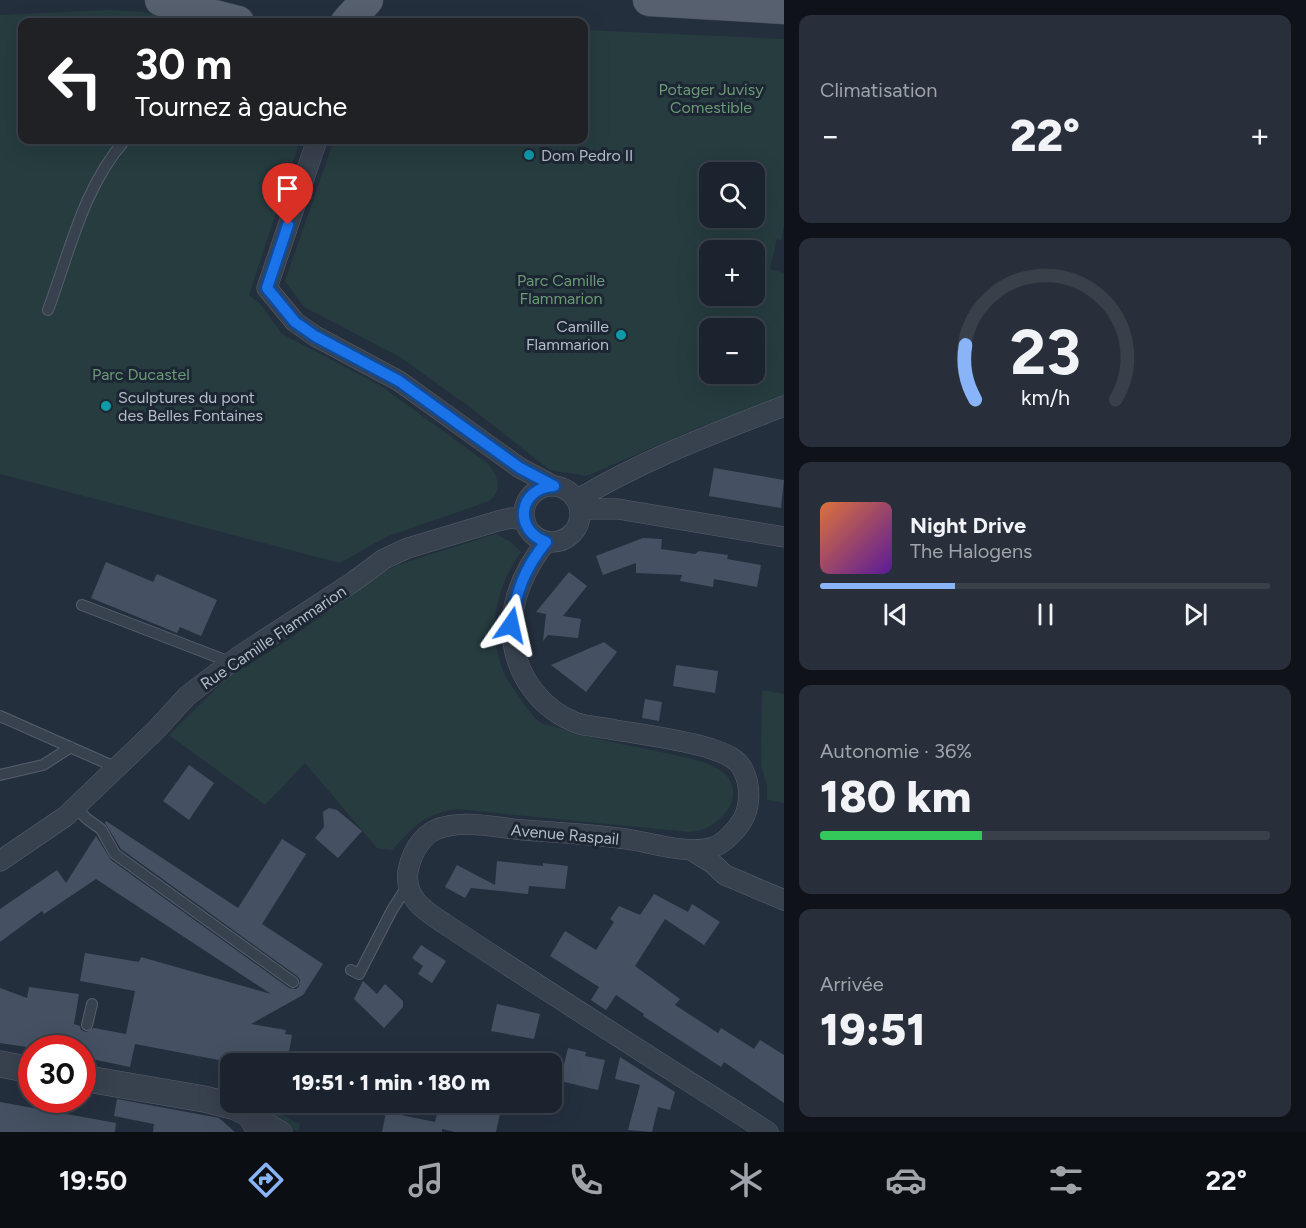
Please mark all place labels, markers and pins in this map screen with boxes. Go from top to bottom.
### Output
place label: Dom Pedro II [541,146,633,165]
marker: Dom Pedro II [522,148,536,162]
pin [262,163,313,225]
place label: Camille Flammarion [526,317,609,354]
marker: Camille Flammarion [614,328,628,342]
place label: Sculptures du pont des Belles Fontaines [118,388,263,425]
marker: Sculptures du pont des Belles Fontaines [99,399,113,413]

